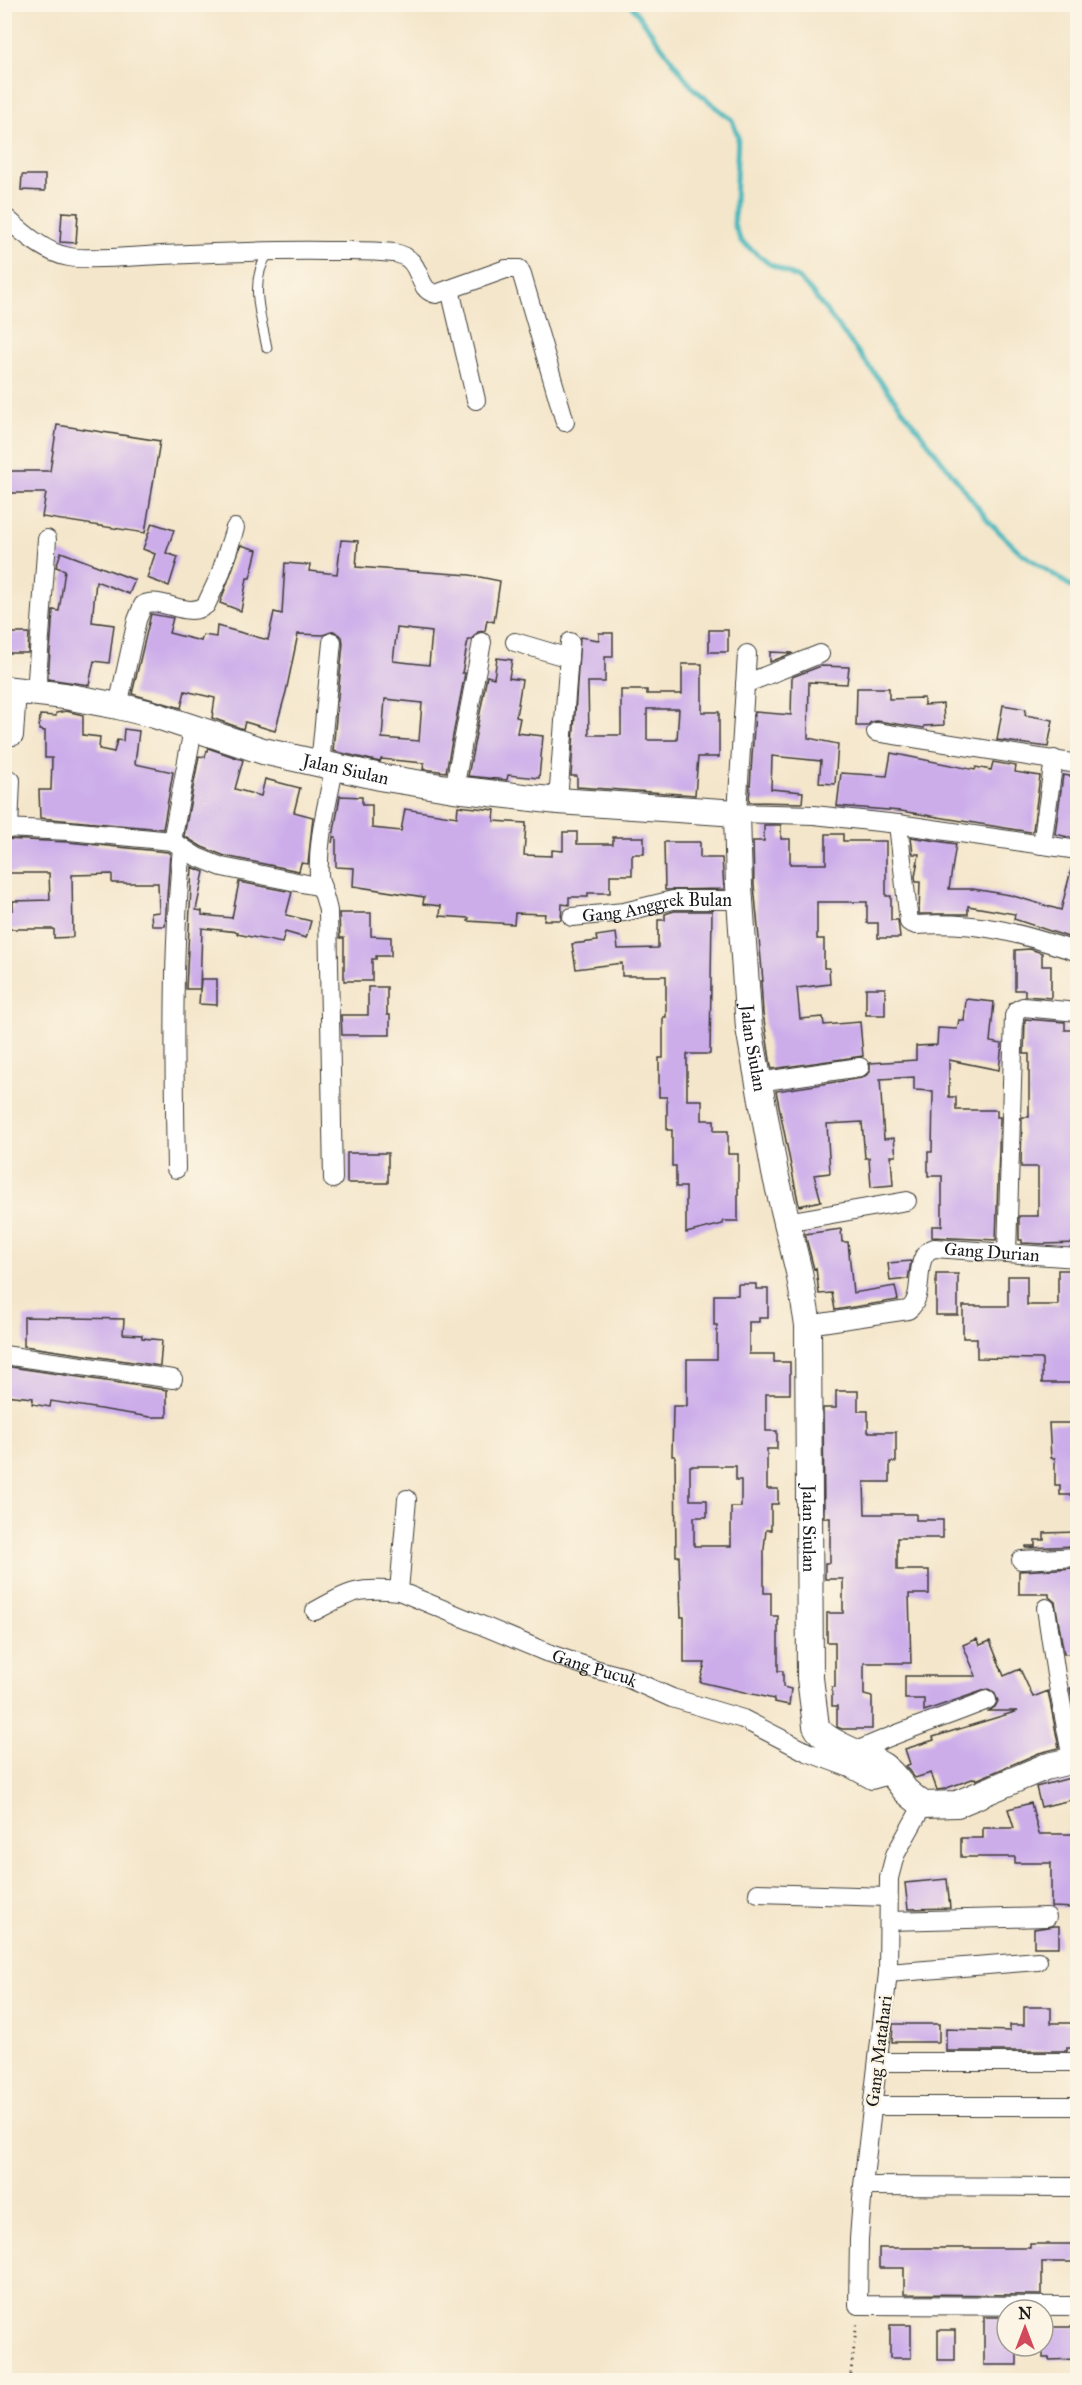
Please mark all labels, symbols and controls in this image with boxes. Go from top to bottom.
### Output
street label: Jalan Siulan [298,749,391,790]
street label: Gang Anggrek Bulan [581,889,732,927]
street label: Jalan Siulan [735,1002,771,1093]
street label: Gang Durian [943,1238,1041,1266]
street label: Jalan Siulan [797,1483,820,1573]
street label: Gang Pucuk [549,1644,642,1692]
street label: Gang Matahari [861,1994,898,2108]
north arrow [995,2298,1055,2358]
text: N [1018,2304,1032,2323]

